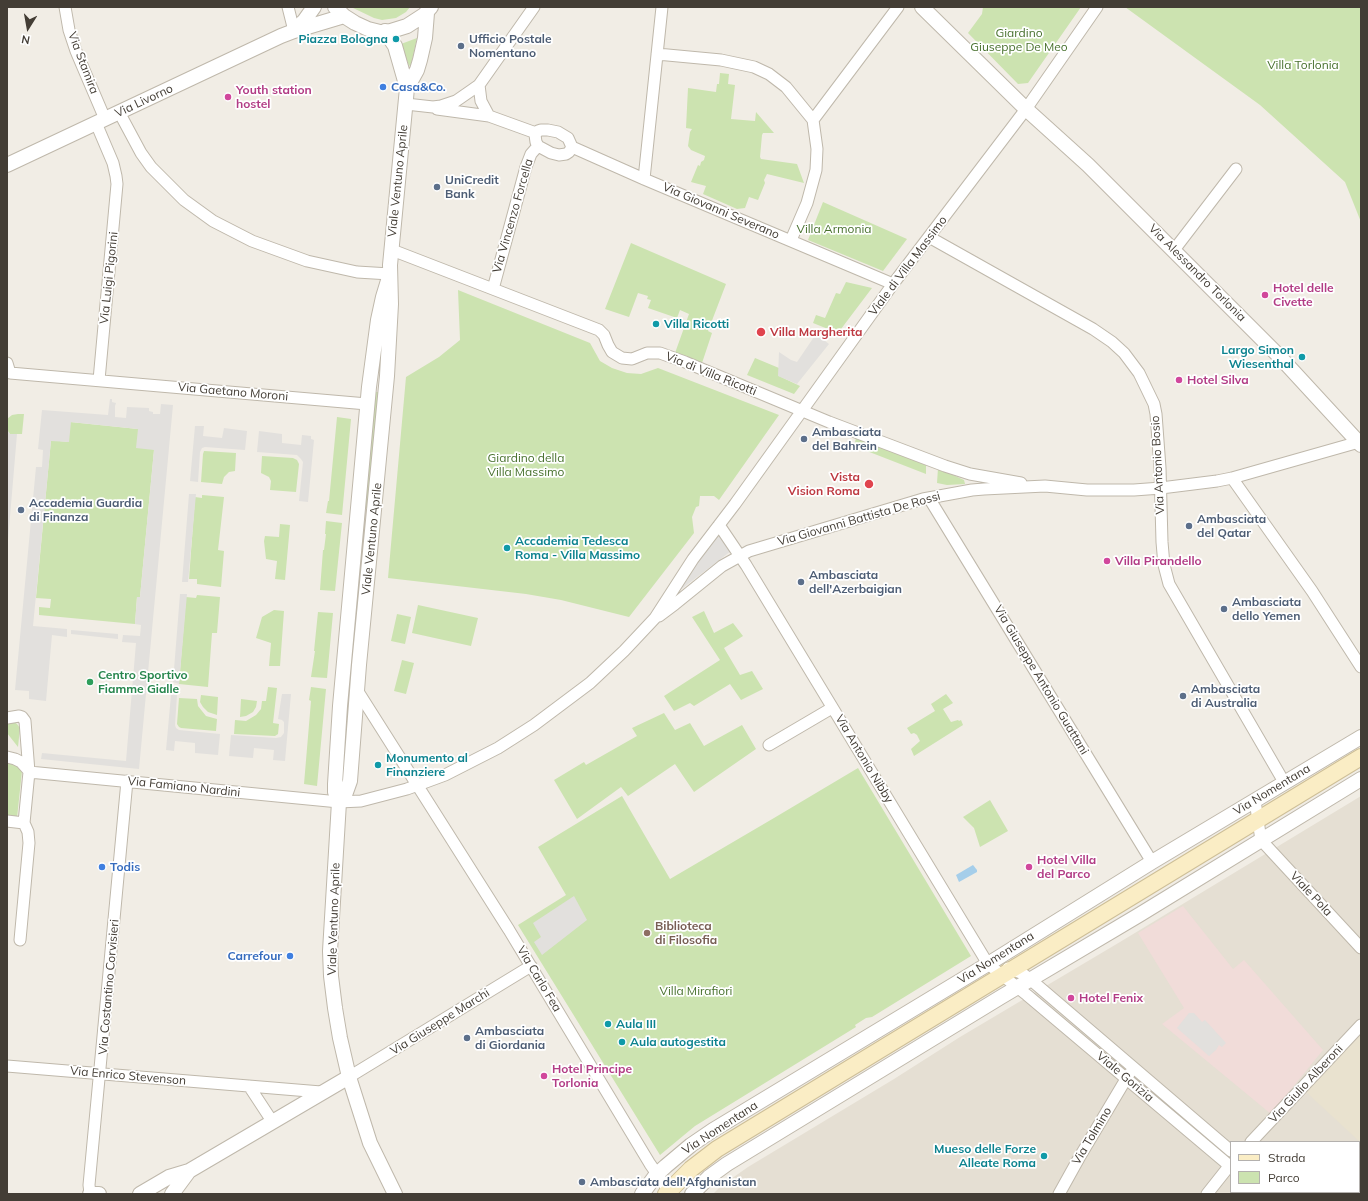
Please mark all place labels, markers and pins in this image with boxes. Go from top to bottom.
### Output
place label: Piazza Bologna [298,32,388,46]
place label: Ufficio Postale Nomentano [469,32,552,60]
marker: Piazza Bologna [391,34,401,44]
marker: Ufficio Postale Nomentano [456,41,466,51]
place label: Casa&Co. [391,80,446,94]
marker: Casa&Co. [378,82,388,92]
place label: Youth station hostel [236,83,312,111]
marker: Youth station hostel [223,92,233,102]
place label: UniCredit Bank [445,173,499,201]
marker: UniCredit Bank [432,182,442,192]
place label: Hotel delle Civette [1273,281,1334,309]
marker: Hotel delle Civette [1260,290,1270,300]
place label: Villa Ricotti [664,317,729,331]
marker: Villa Ricotti [651,319,661,329]
place label: Villa Margherita [770,325,862,339]
marker: Villa Margherita [755,326,767,338]
place label: Largo Simon Wiesenthal [1221,343,1294,371]
marker: Largo Simon Wiesenthal [1297,352,1307,362]
place label: Hotel Silva [1187,373,1249,387]
marker: Hotel Silva [1174,375,1184,385]
place label: Ambasciata del Bahrein [812,425,881,453]
marker: Ambasciata del Bahrein [799,434,809,444]
place label: Vista Vision Roma [788,470,860,498]
marker: Vista Vision Roma [863,478,875,490]
place label: Accademia Guardia di Finanza [29,496,142,524]
marker: Accademia Guardia di Finanza [16,505,26,515]
place label: Ambasciata del Qatar [1197,512,1266,540]
marker: Ambasciata del Qatar [1184,521,1194,531]
place label: Accademia Tedesca Roma - Villa Massimo [515,534,640,562]
marker: Accademia Tedesca Roma - Villa Massimo [502,543,512,553]
place label: Villa Pirandello [1115,554,1202,568]
marker: Villa Pirandello [1102,556,1112,566]
place label: Ambasciata dell'Azerbaigian [809,568,902,596]
marker: Ambasciata dell'Azerbaigian [796,577,806,587]
place label: Ambasciata dello Yemen [1232,595,1301,623]
marker: Ambasciata dello Yemen [1219,604,1229,614]
place label: Centro Sportivo Fiamme Gialle [98,668,188,696]
marker: Centro Sportivo Fiamme Gialle [85,677,95,687]
place label: Ambasciata di Australia [1191,682,1260,710]
marker: Ambasciata di Australia [1178,691,1188,701]
place label: Monumento al Finanziere [386,751,468,779]
marker: Monumento al Finanziere [373,760,383,770]
place label: Hotel Villa del Parco [1037,853,1096,881]
place label: Todis [110,860,140,874]
marker: Todis [97,862,107,872]
marker: Hotel Villa del Parco [1024,862,1034,872]
place label: Biblioteca di Filosofia [655,919,717,947]
marker: Biblioteca di Filosofia [642,928,652,938]
place label: Carrefour [227,949,282,963]
marker: Carrefour [285,951,295,961]
place label: Hotel Fenix [1079,991,1143,1005]
marker: Hotel Fenix [1066,993,1076,1003]
place label: Aula III [616,1017,656,1031]
marker: Aula III [603,1019,613,1029]
place label: Ambasciata di Giordania [475,1024,545,1052]
marker: Ambasciata di Giordania [462,1033,472,1043]
place label: Aula autogestita [630,1035,726,1049]
marker: Aula autogestita [617,1037,627,1047]
place label: Hotel Principe Torlonia [552,1062,632,1090]
marker: Hotel Principe Torlonia [539,1071,549,1081]
place label: Mueso delle Forze Alleate Roma [934,1142,1036,1170]
marker: Mueso delle Forze Alleate Roma [1039,1151,1049,1161]
place label: Ambasciata dell'Afghanistan [590,1175,757,1189]
marker: Ambasciata dell'Afghanistan [577,1177,587,1187]

